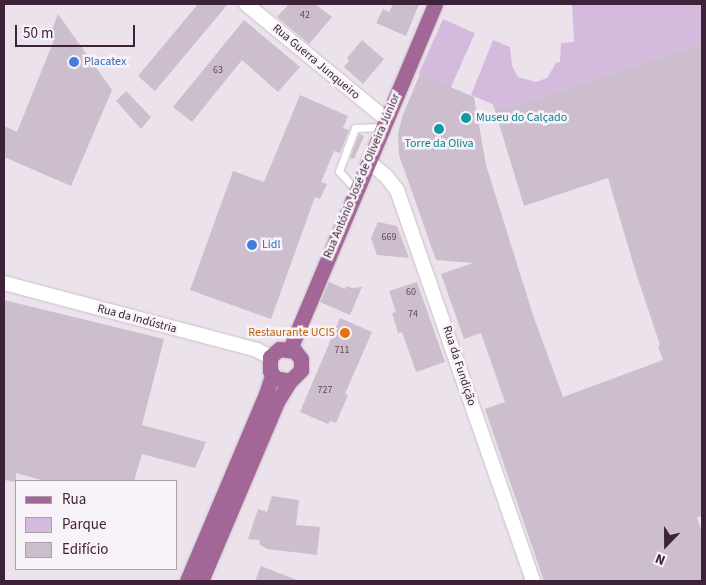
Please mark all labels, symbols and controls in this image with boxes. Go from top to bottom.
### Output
house number: 42 [300,10,310,22]
scale bar [18,15,138,47]
street label: Rua Guerra Junqueiro [269,21,363,103]
text: 50 m [23,23,53,44]
place label: Placatex [84,55,126,69]
marker: Placatex [68,56,80,68]
house number: 63 [213,65,223,77]
street label: Rua António José de Oliveira Júnior [321,91,403,261]
place label: Museu do Calçado [476,111,567,125]
marker: Museu do Calçado [460,112,472,124]
marker: Torre da Oliva [433,123,445,135]
place label: Torre da Oliva [404,137,474,151]
house number: 669 [382,232,396,244]
place label: Lidl [262,238,281,252]
marker: Lidl [246,239,258,251]
house number: 60 [406,287,416,299]
street label: Rua da Indústria [96,301,178,337]
house number: 74 [408,309,418,321]
street label: Rua da Fundição [439,324,479,408]
place label: Restaurante UCIS [248,326,335,340]
marker: Restaurante UCIS [339,327,351,339]
house number: 711 [335,345,349,357]
house number: 727 [318,385,332,397]
legend [15,480,178,570]
text: Rua [62,489,86,510]
text: Parque [62,514,106,535]
north arrow [641,520,691,570]
text: Edifício [62,539,109,560]
text: N [652,548,668,570]

